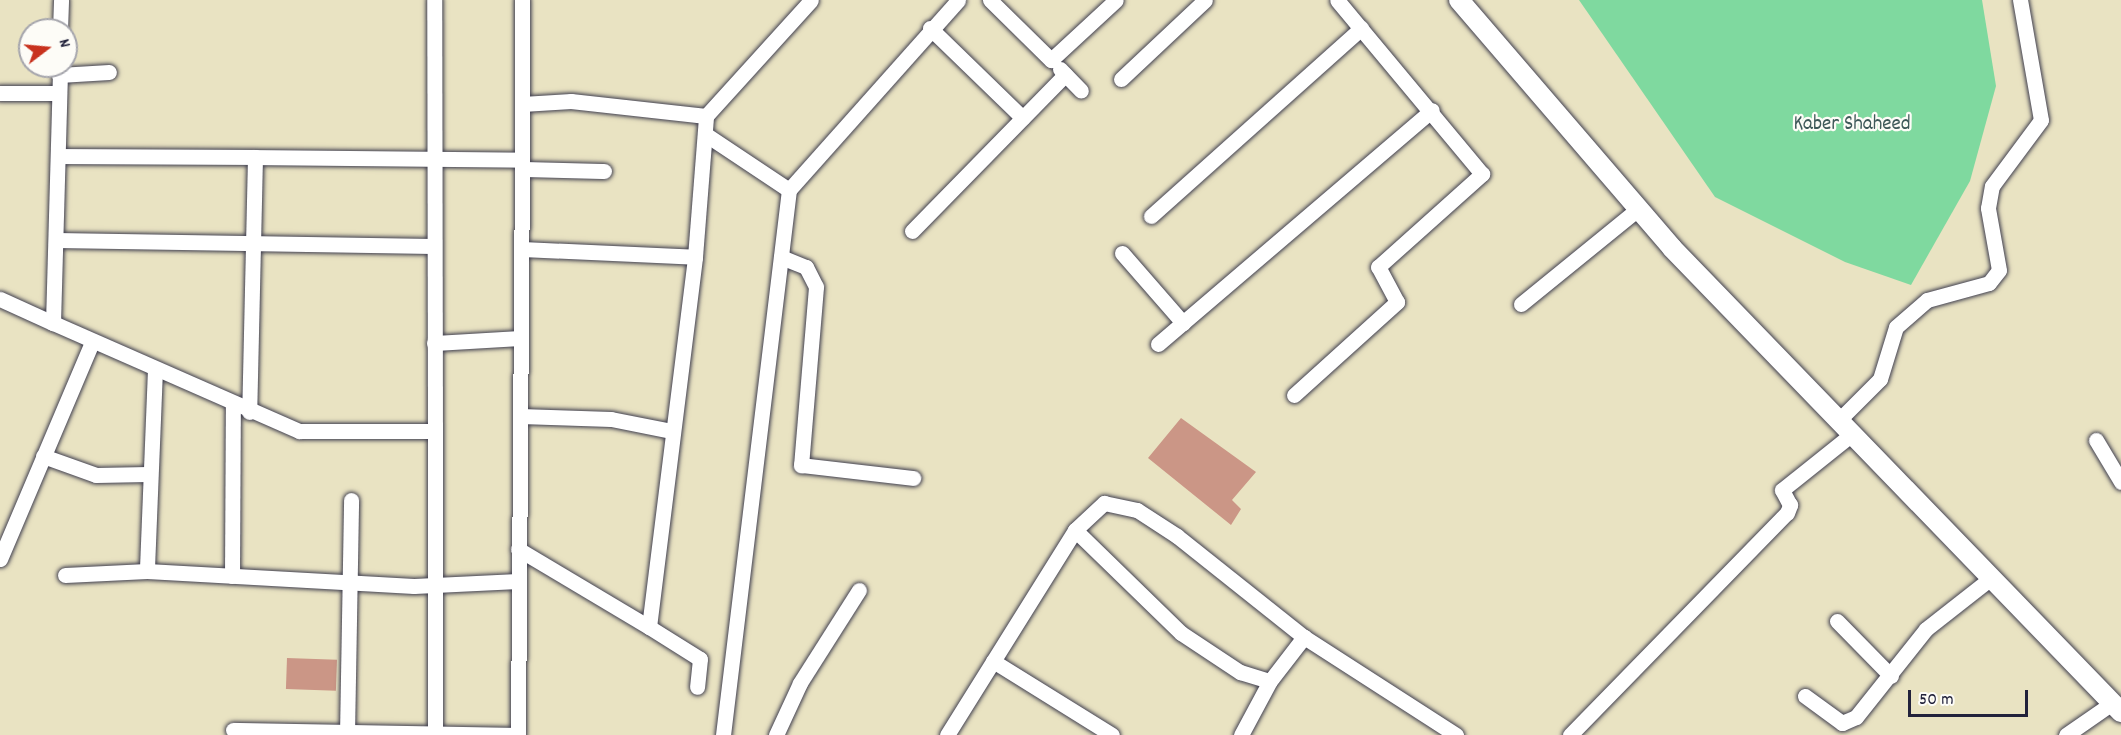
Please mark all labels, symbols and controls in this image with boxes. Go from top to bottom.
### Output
north arrow [18,18,78,78]
text: N [52,36,76,50]
park label: Kaber Shaheed [1793,112,1911,138]
scale bar [1911,678,2031,716]
text: 50 m [1919,688,1954,713]

